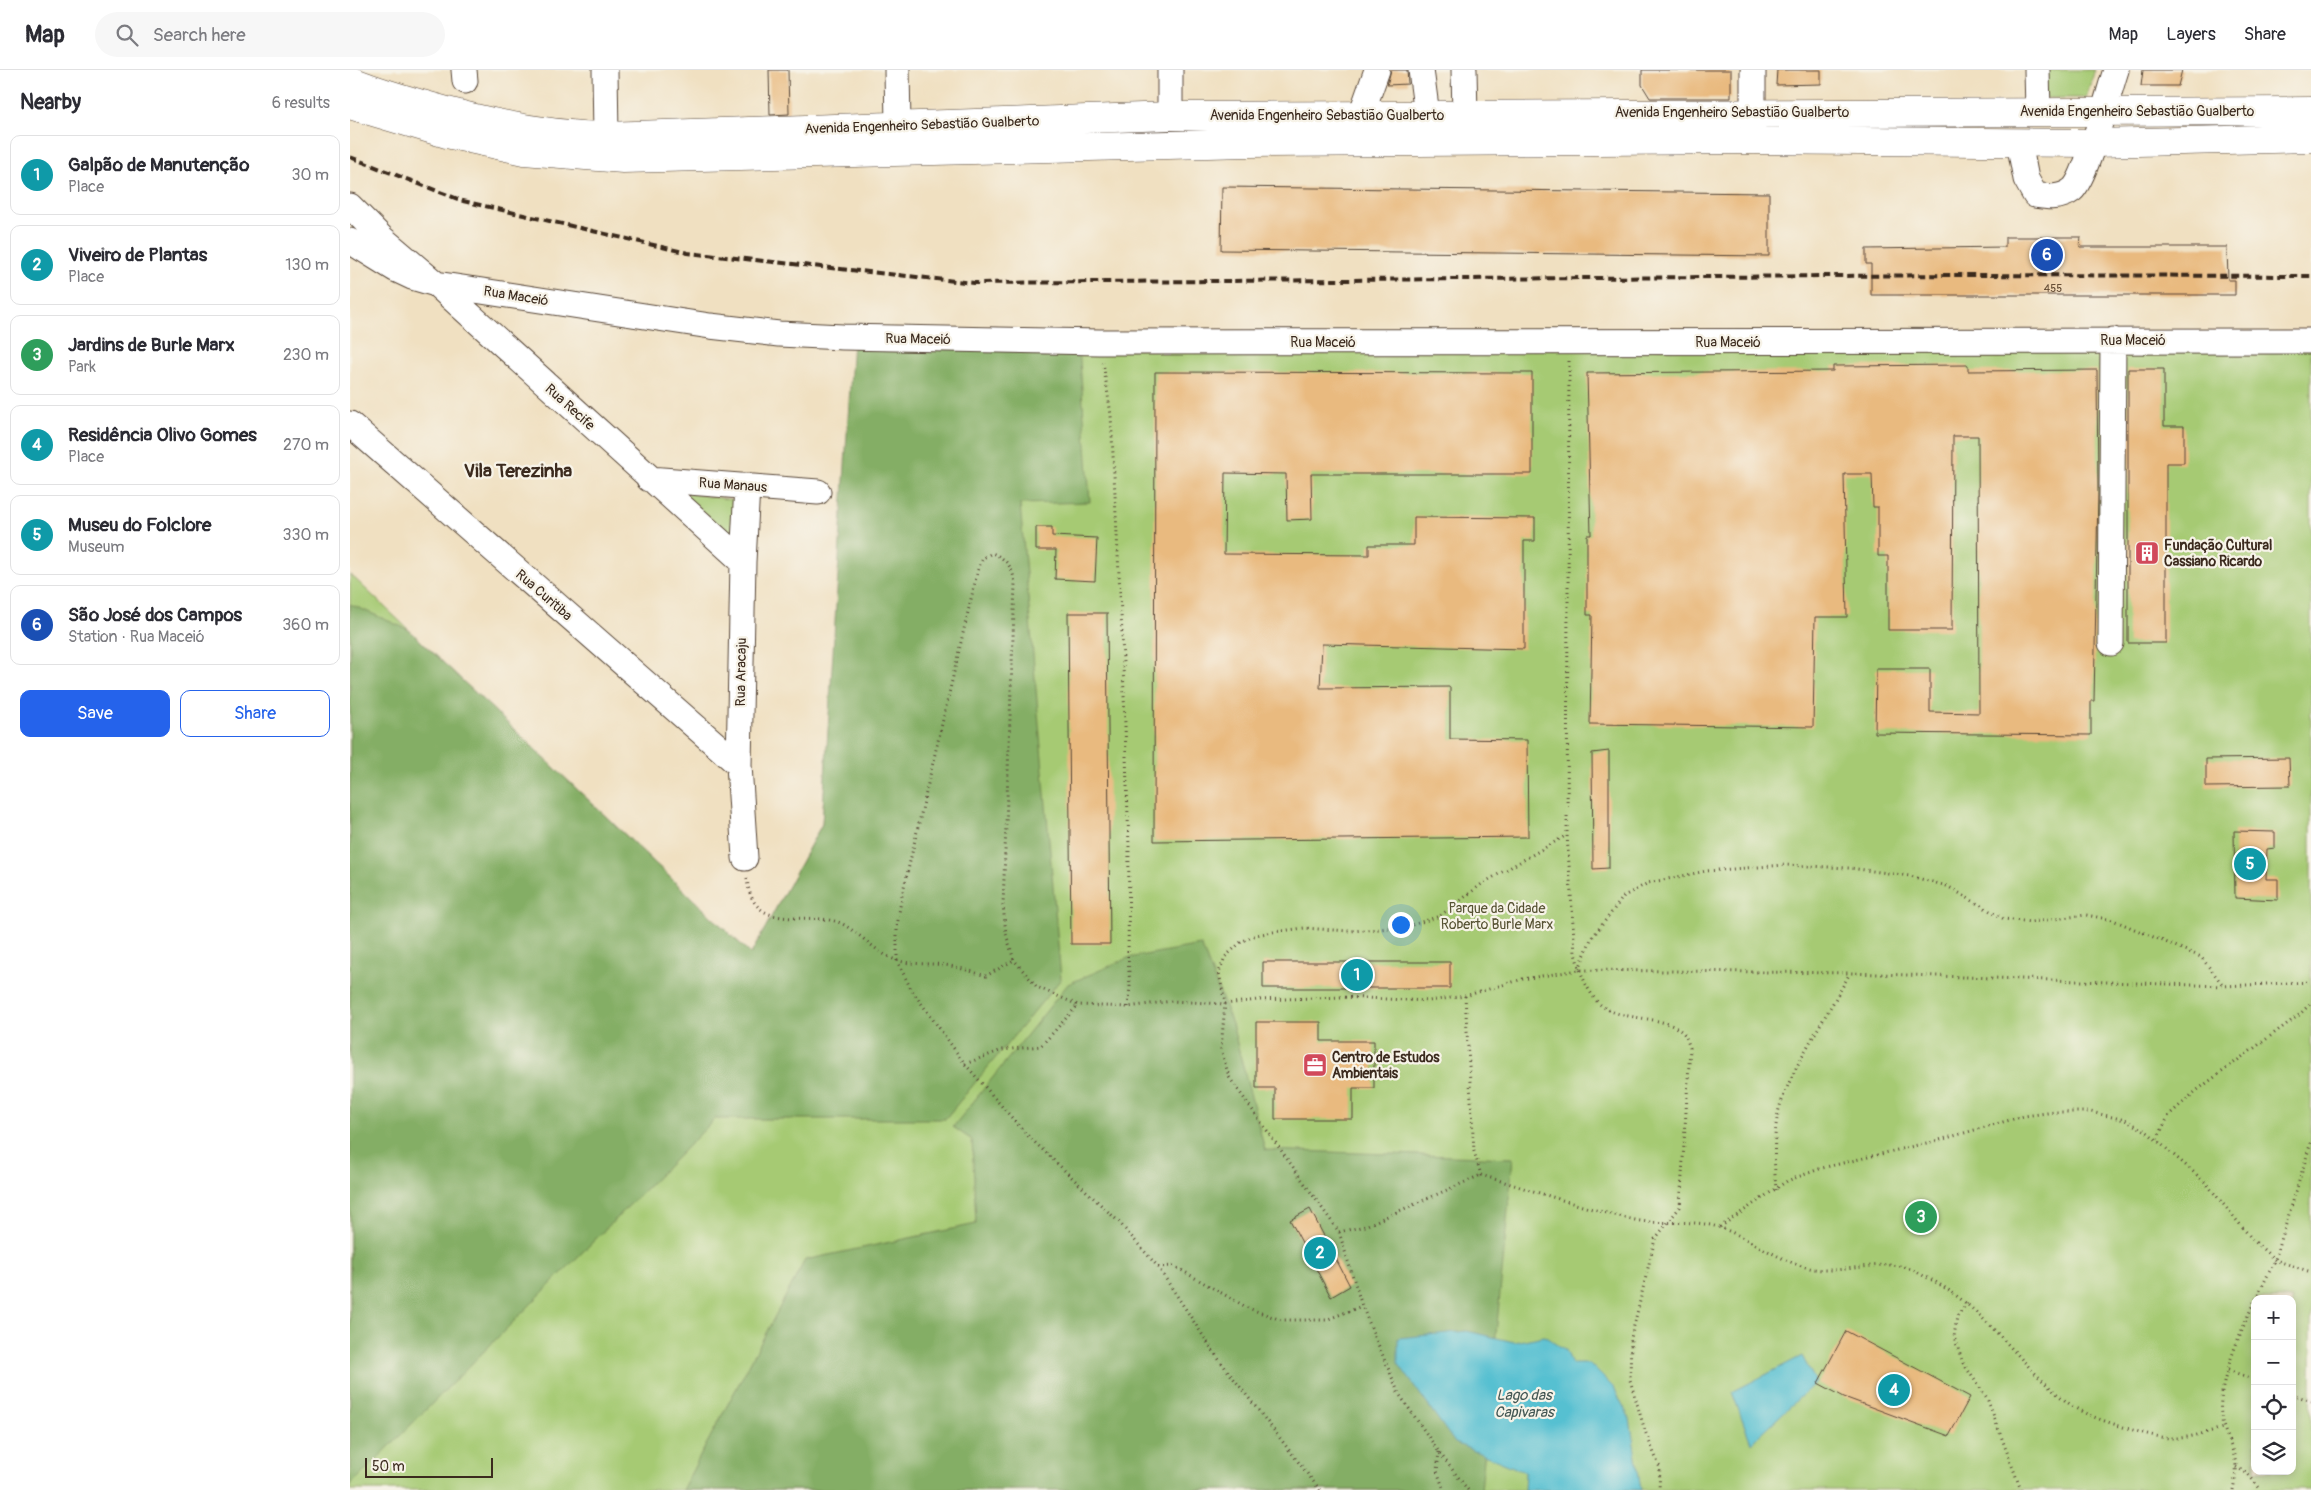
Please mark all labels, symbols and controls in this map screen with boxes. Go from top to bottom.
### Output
search box [95,12,445,57]
text: Map [25,20,65,49]
icon: search [113,21,141,49]
text: Search here [153,23,246,47]
text: Map [2109,23,2138,46]
text: Layers [2166,23,2216,46]
text: Share [2244,23,2286,46]
text: Nearby [20,89,81,116]
text: 6 results [272,93,330,113]
street label: Avenida Engenheiro Sebastião Gualberto [2020,103,2255,120]
street label: Avenida Engenheiro Sebastião Gualberto [1615,104,1850,121]
street label: Avenida Engenheiro Sebastião Gualberto [1210,107,1445,124]
street label: Avenida Engenheiro Sebastião Gualberto [804,112,1040,138]
text: Galpão de Manutenção [68,153,250,177]
text: 1 [34,165,40,185]
text: 30 m [291,165,329,185]
text: Place [68,177,104,197]
pin: 6 [2031,236,2063,274]
text: Viveiro de Plantas [68,243,207,267]
text: 2 [33,255,41,275]
text: 130 m [285,255,329,275]
text: Place [68,267,104,287]
street label: Rua Maceió [482,282,550,310]
house number: 455 [2044,282,2062,295]
street label: Rua Maceió [885,330,951,348]
street label: Rua Maceió [2100,332,2166,349]
text: Jardins de Burle Marx [68,333,235,357]
street label: Rua Maceió [1290,334,1356,351]
street label: Rua Maceió [1695,334,1761,351]
text: 3 [33,345,41,365]
text: 230 m [283,345,329,365]
text: Park [68,357,96,377]
street label: Rua Recife [542,380,598,434]
text: Residência Olivo Gomes [68,423,257,447]
text: 4 [32,435,42,455]
text: 270 m [283,435,329,455]
text: Place [68,447,104,467]
district label: Vila Terezinha [464,459,572,483]
street label: Rua Manaus [698,474,768,496]
text: Museu do Folclore [68,513,211,537]
text: 5 [33,525,41,545]
text: 330 m [283,525,329,545]
text: Museum [68,537,124,557]
place label: Fundação Cultural Cassiano Ricardo [2164,537,2272,570]
building icon: Fundação Cultural Cassiano Ricardo [2134,540,2160,566]
street label: Rua Curitiba [512,566,576,624]
text: São José dos Campos [68,603,242,627]
text: 6 [32,615,42,635]
text: 360 m [282,615,329,635]
text: Station · Rua Maceió [68,627,204,647]
street label: Rua Aracaju [732,637,750,707]
button: Save [20,690,170,737]
button: Share [180,690,330,737]
pin: 5 [2234,845,2266,883]
park label: Parque da Cidade Roberto Burle Marx [1441,900,1553,933]
your location [1388,912,1414,938]
pin: 1 [1341,956,1373,994]
place label: Centro de Estudos Ambientais [1332,1049,1440,1082]
office icon: Centro de Estudos Ambientais [1302,1052,1328,1078]
pin: 3 [1905,1198,1937,1236]
pin: 2 [1304,1234,1336,1272]
map controls [2251,1295,2296,1475]
button: + [2251,1295,2296,1340]
button: − [2251,1340,2296,1385]
pin: 4 [1878,1371,1910,1409]
button: locate [2251,1385,2296,1430]
water label: Lago das Capivaras [1494,1386,1556,1422]
button: layers [2251,1430,2296,1475]
scale bar [365,1455,492,1478]
text: 50 m [372,1458,405,1475]

